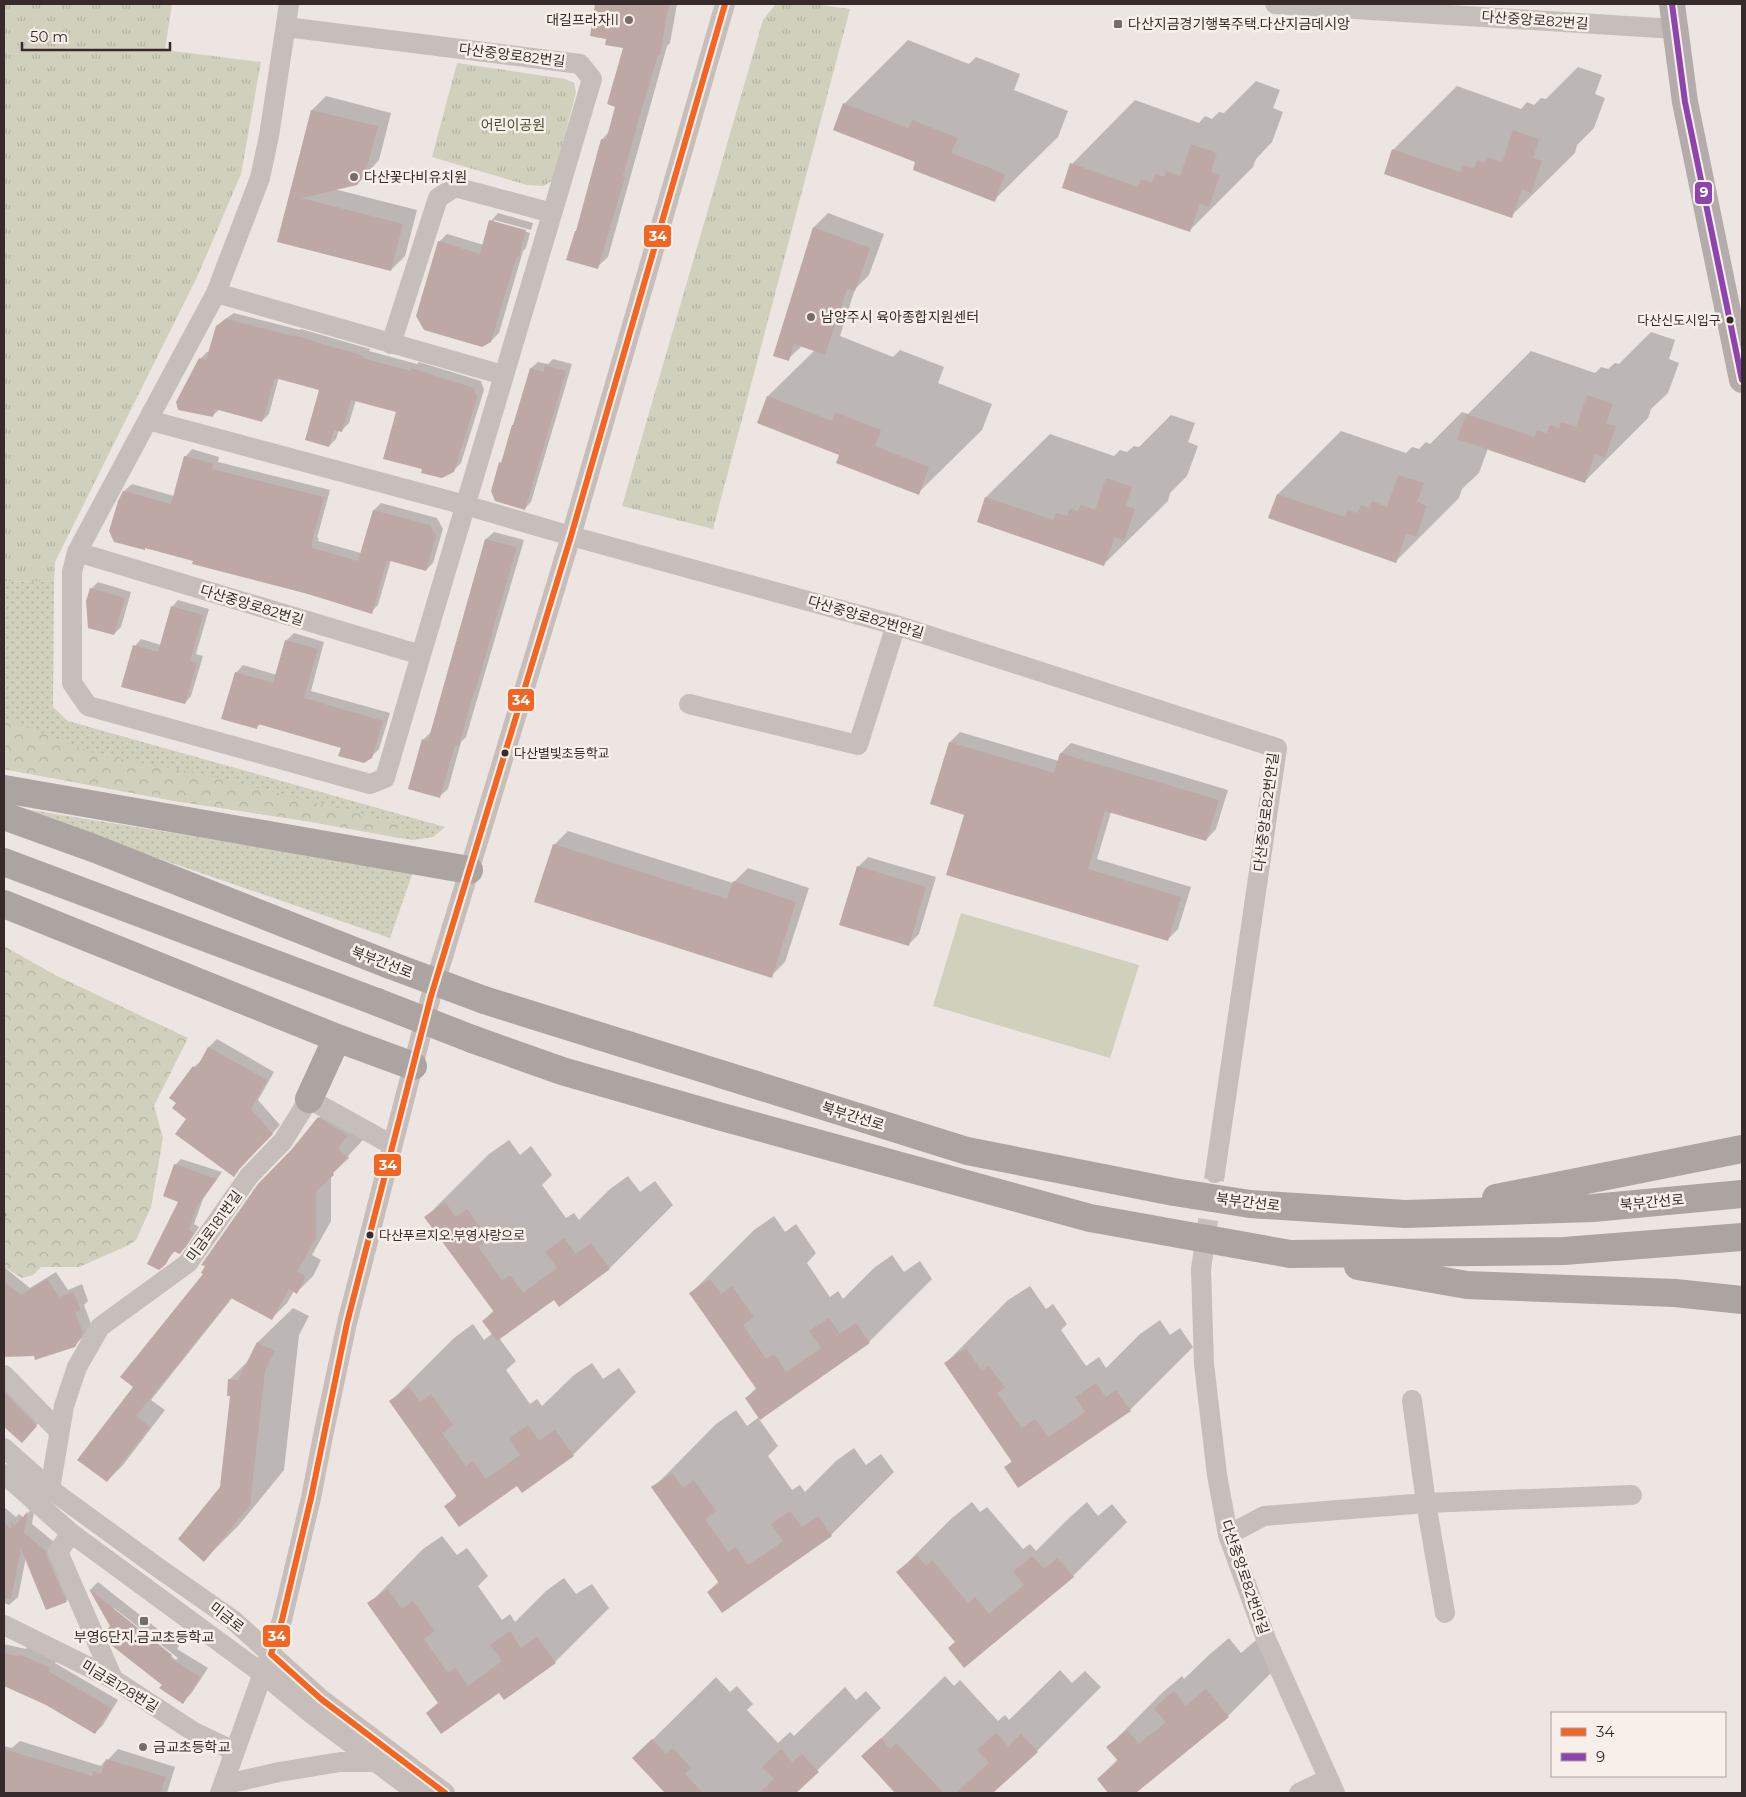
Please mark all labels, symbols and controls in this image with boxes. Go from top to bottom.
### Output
street label: 다산중앙로82번길 [1481,7,1589,33]
place label: 대길프라자II [546,11,619,29]
marker: 대길프라자II [623,14,635,26]
place label: 다산지금경기행복주택.다산지금데시앙 [1128,15,1350,33]
marker: 다산지금경기행복주택.다산지금데시앙 [1112,18,1124,30]
scale bar [22,20,170,52]
text: 50 m [30,27,68,46]
street label: 다산중앙로82번길 [458,40,566,70]
park label: 어린이공원 [481,116,545,134]
place label: 다산꽃다비유치원 [364,168,467,186]
marker: 다산꽃다비유치원 [348,171,360,183]
line badge: 9 [1694,181,1713,205]
text: 9 [1700,183,1709,201]
line badge: 34 [643,224,672,248]
text: 34 [648,227,667,245]
place label: 남양주시 육아종합지원센터 [821,308,979,326]
marker: 남양주시 육아종합지원센터 [805,311,817,323]
place label: 다산신도시입구 [1637,312,1721,328]
marker: 다산신도시입구 [1725,315,1735,325]
street label: 다산중앙로82번길 [198,581,306,629]
street label: 다산중앙로82번안길 [806,592,926,642]
line badge: 34 [507,688,535,712]
text: 34 [511,691,530,709]
place label: 다산별빛초등학교 [514,745,610,761]
marker: 다산별빛초등학교 [500,748,510,758]
street label: 다산중앙로82번안길 [1250,751,1282,873]
street label: 북부간선로 [349,942,415,982]
street label: 북부간선로 [820,1098,887,1134]
line badge: 34 [373,1153,402,1177]
text: 34 [378,1156,397,1174]
street label: 미금로181번길 [182,1187,246,1265]
street label: 북부간선로 [1215,1189,1281,1215]
street label: 북부간선로 [1619,1190,1685,1214]
place label: 다산푸르지오.부영사랑으로 [379,1227,525,1243]
marker: 다산푸르지오.부영사랑으로 [365,1230,375,1240]
street label: 다산중앙로82번안길 [1217,1517,1273,1637]
street label: 미금로 [206,1598,248,1636]
marker: 부영6단지.금교초등학교 [138,1615,150,1627]
line badge: 34 [262,1624,291,1648]
text: 34 [267,1627,286,1645]
place label: 부영6단지.금교초등학교 [74,1628,214,1646]
street label: 미금로128번길 [78,1656,162,1716]
legend [1551,1712,1726,1777]
text: 34 [1596,1722,1614,1741]
place label: 금교초등학교 [153,1738,230,1756]
marker: 금교초등학교 [137,1741,149,1753]
text: 9 [1596,1747,1605,1766]

